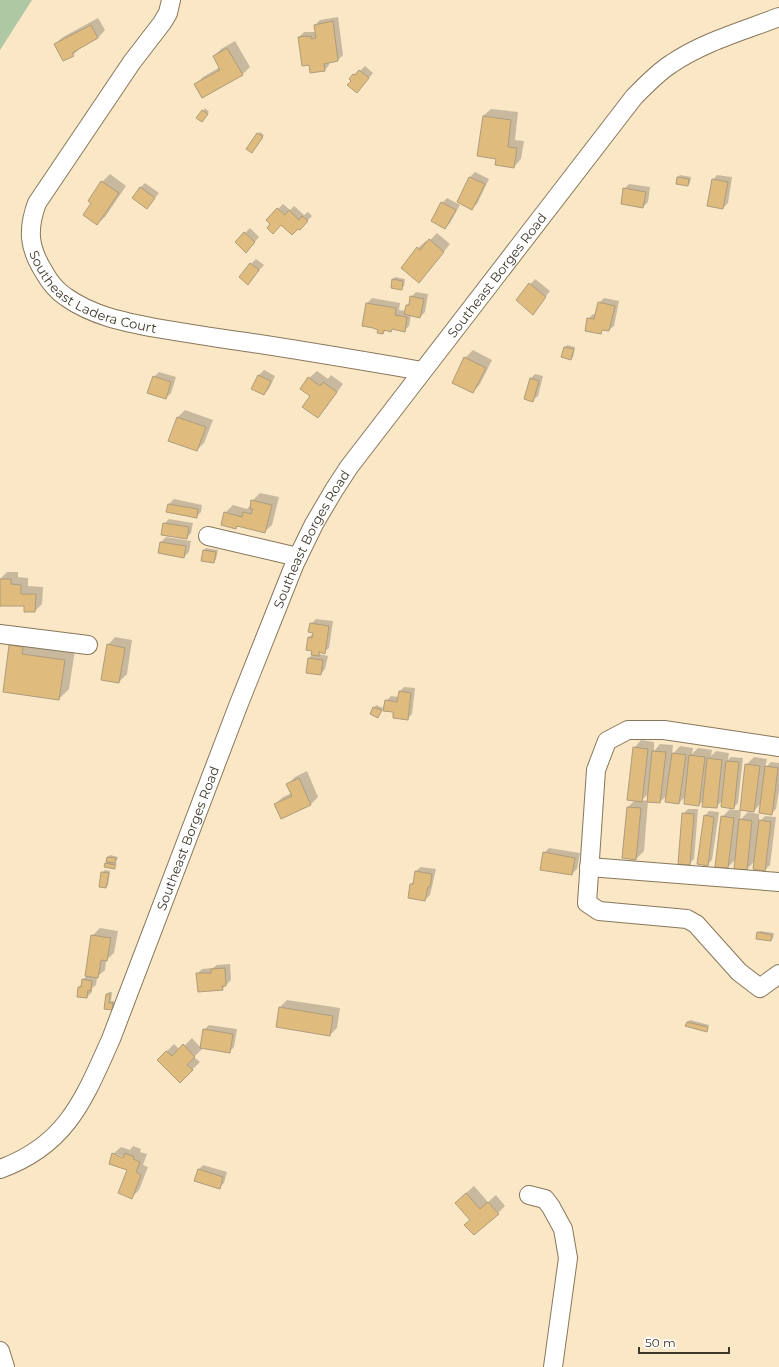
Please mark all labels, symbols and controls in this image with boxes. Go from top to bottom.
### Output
street label: Southeast Borges Road [444,210,550,341]
street label: Southeast Ladera Court [26,248,158,336]
street label: Southeast Borges Road [270,467,353,611]
street label: Southeast Borges Road [153,764,222,913]
scale bar [639,1329,729,1355]
text: 50 m [645,1335,676,1350]

